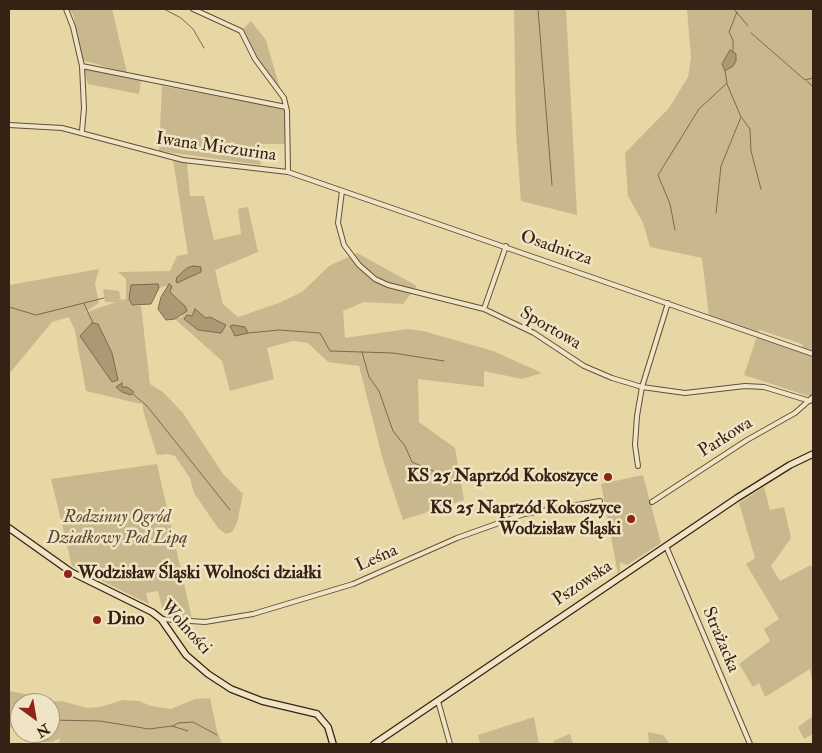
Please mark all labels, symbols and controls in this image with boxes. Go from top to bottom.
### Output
street label: Iwana Miczurina [154,129,278,167]
street label: Osadnicza [517,227,595,271]
street label: Sportowa [515,303,585,355]
street label: Parkowa [695,413,757,463]
place label: KS 25 Naprzód Kokoszyce [407,466,598,488]
marker: KS 25 Naprzód Kokoszyce [602,471,614,483]
place label: KS 25 Naprzód Kokoszyce Wodzisław Śląski [430,498,621,540]
park label: Rodzinny Ogród Działkowy Pod Lipą [47,507,187,550]
marker: KS 25 Naprzód Kokoszyce Wodzisław Śląski [625,513,637,525]
street label: Leśna [353,540,401,578]
street label: Pszowska [549,556,617,612]
place label: Wodzisław Śląski Wolności działki [78,563,322,585]
marker: Wodzisław Śląski Wolności działki [62,568,74,580]
street label: Wolności [155,596,215,660]
street label: Strażacka [697,604,743,676]
place label: Dino [107,609,144,631]
marker: Dino [91,614,103,626]
north arrow [10,693,60,743]
text: N [33,720,53,741]

